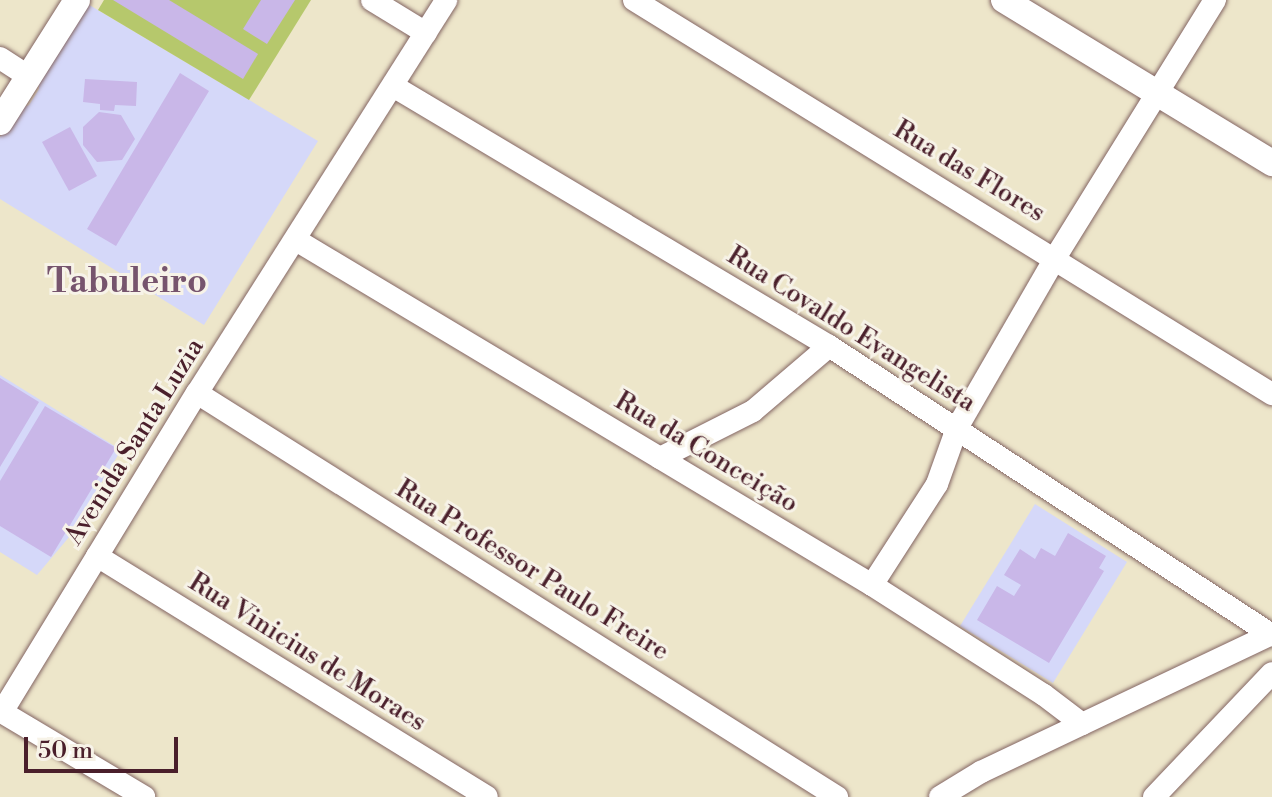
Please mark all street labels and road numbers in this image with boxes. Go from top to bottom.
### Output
street label: Rua das Flores [888,115,1050,229]
street label: Rua Covaldo Evangelista [721,241,981,419]
street label: Avenida Santa Luzia [59,333,211,551]
street label: Rua da Conceição [609,386,803,520]
street label: Rua Professor Paulo Freire [390,474,674,668]
street label: Rua Vinicius de Moraes [183,567,431,739]

